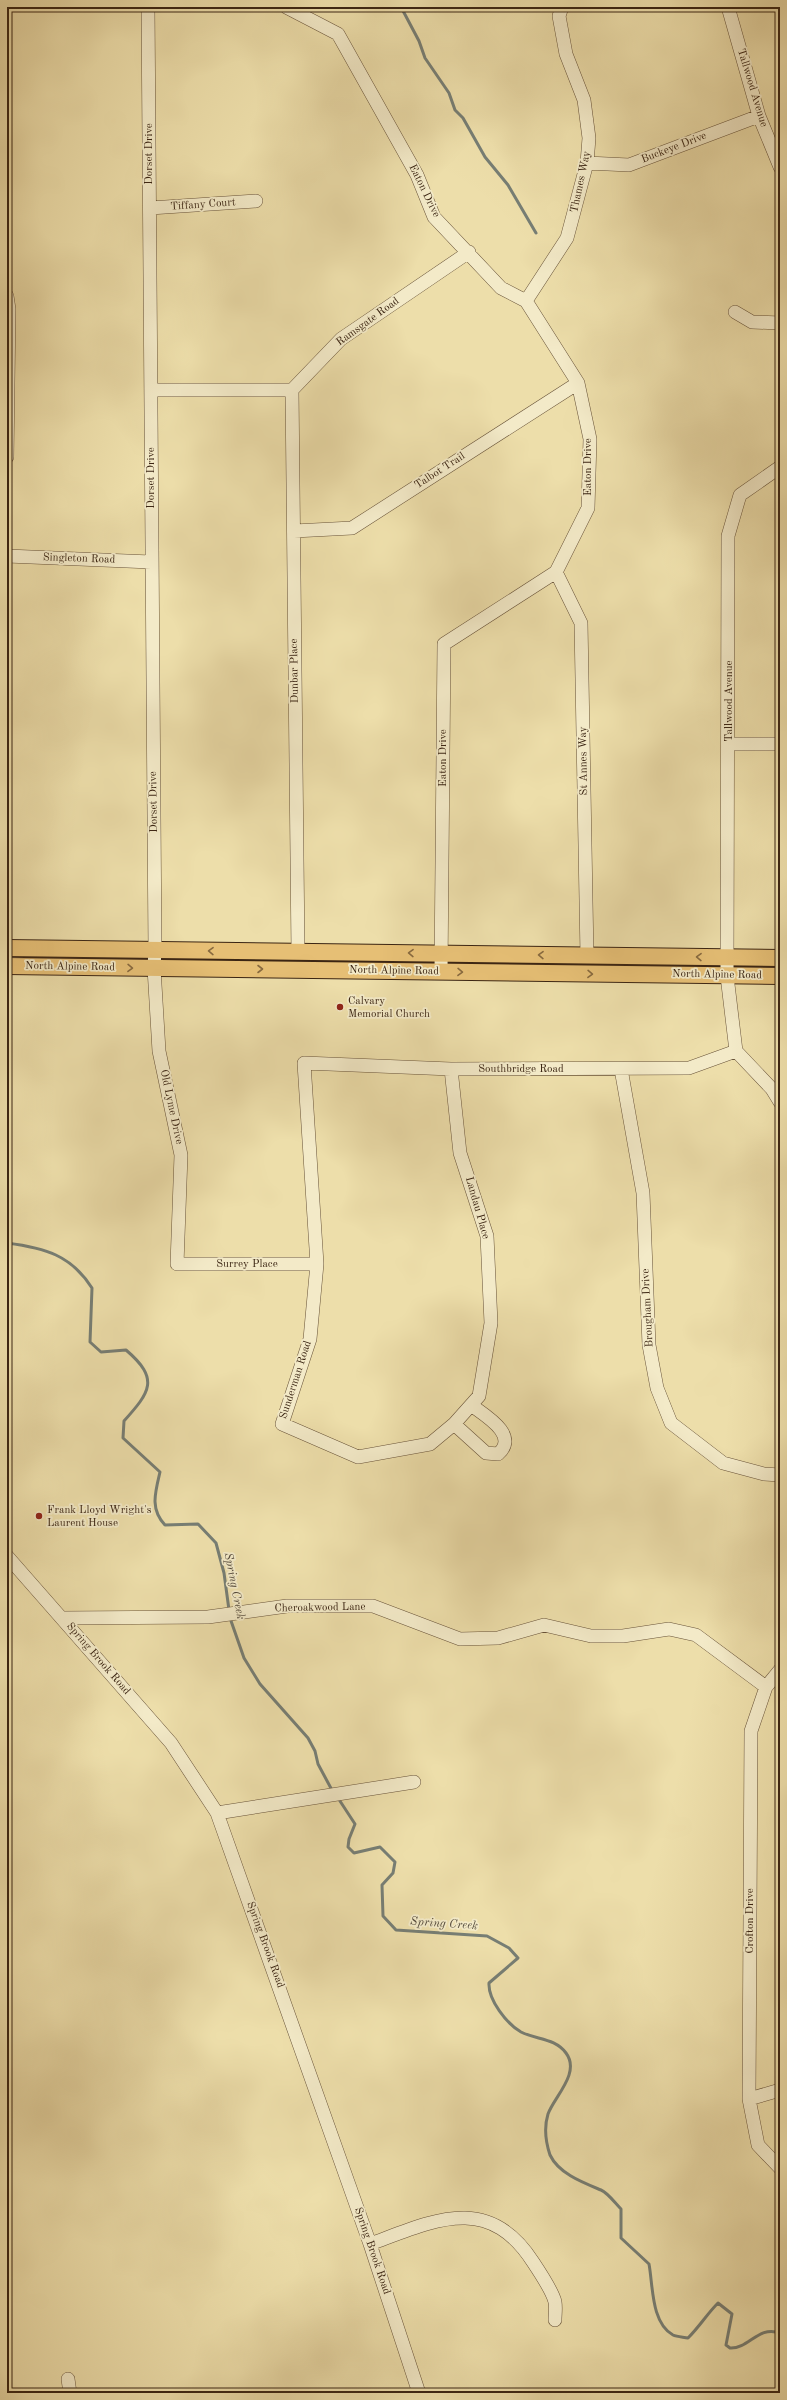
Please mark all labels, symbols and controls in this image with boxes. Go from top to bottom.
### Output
street label: Tallwood Avenue [735,47,769,129]
street label: Dorset Drive [144,123,155,185]
street label: Buckeye Drive [640,131,708,165]
street label: Thames Way [569,150,593,214]
street label: Eaton Drive [406,163,442,219]
street label: Tiffany Court [170,197,236,213]
street label: Ramsgate Road [335,295,402,348]
street label: Eaton Drive [583,438,594,496]
street label: Dorset Drive [146,447,157,509]
street label: Talbot Trail [413,451,467,491]
street label: Singleton Road [43,552,116,566]
street label: Dunbar Place [289,639,301,703]
street label: Tallwood Avenue [724,660,735,742]
street label: St Annes Way [578,726,590,796]
street label: Eaton Drive [438,729,449,787]
street label: Dorset Drive [148,771,160,833]
one-way arrow [208,946,214,955]
one-way arrow [408,949,414,957]
one-way arrow [538,951,544,959]
one-way arrow [696,953,702,961]
street label: North Alpine Road [25,961,115,973]
one-way arrow [127,964,133,972]
one-way arrow [257,965,263,973]
street label: North Alpine Road [349,965,439,977]
one-way arrow [457,968,463,976]
street label: North Alpine Road [672,969,762,981]
one-way arrow [587,970,593,978]
place label: Calvary Memorial Church [348,996,430,1020]
marker: Calvary Memorial Church [335,1002,345,1012]
street label: Southbridge Road [478,1064,564,1075]
street label: Old Lyme Drive [158,1069,184,1145]
street label: Landau Place [463,1175,491,1241]
street label: Surrey Place [216,1259,278,1270]
street label: Brougham Drive [640,1268,656,1348]
street label: Sunderman Road [278,1339,314,1421]
place label: Frank Lloyd Wright's Laurent House [47,1505,152,1529]
marker: Frank Lloyd Wright's Laurent House [34,1511,44,1521]
water label: Spring Creek [222,1551,246,1621]
street label: Cheroakwood Lane [274,1602,366,1614]
street label: Spring Brook Road [64,1621,132,1697]
street label: Crofton Drive [745,1888,756,1954]
street label: Spring Brook Road [244,1900,286,1990]
water label: Spring Creek [410,1916,478,1932]
street label: Spring Brook Road [352,2206,392,2296]

